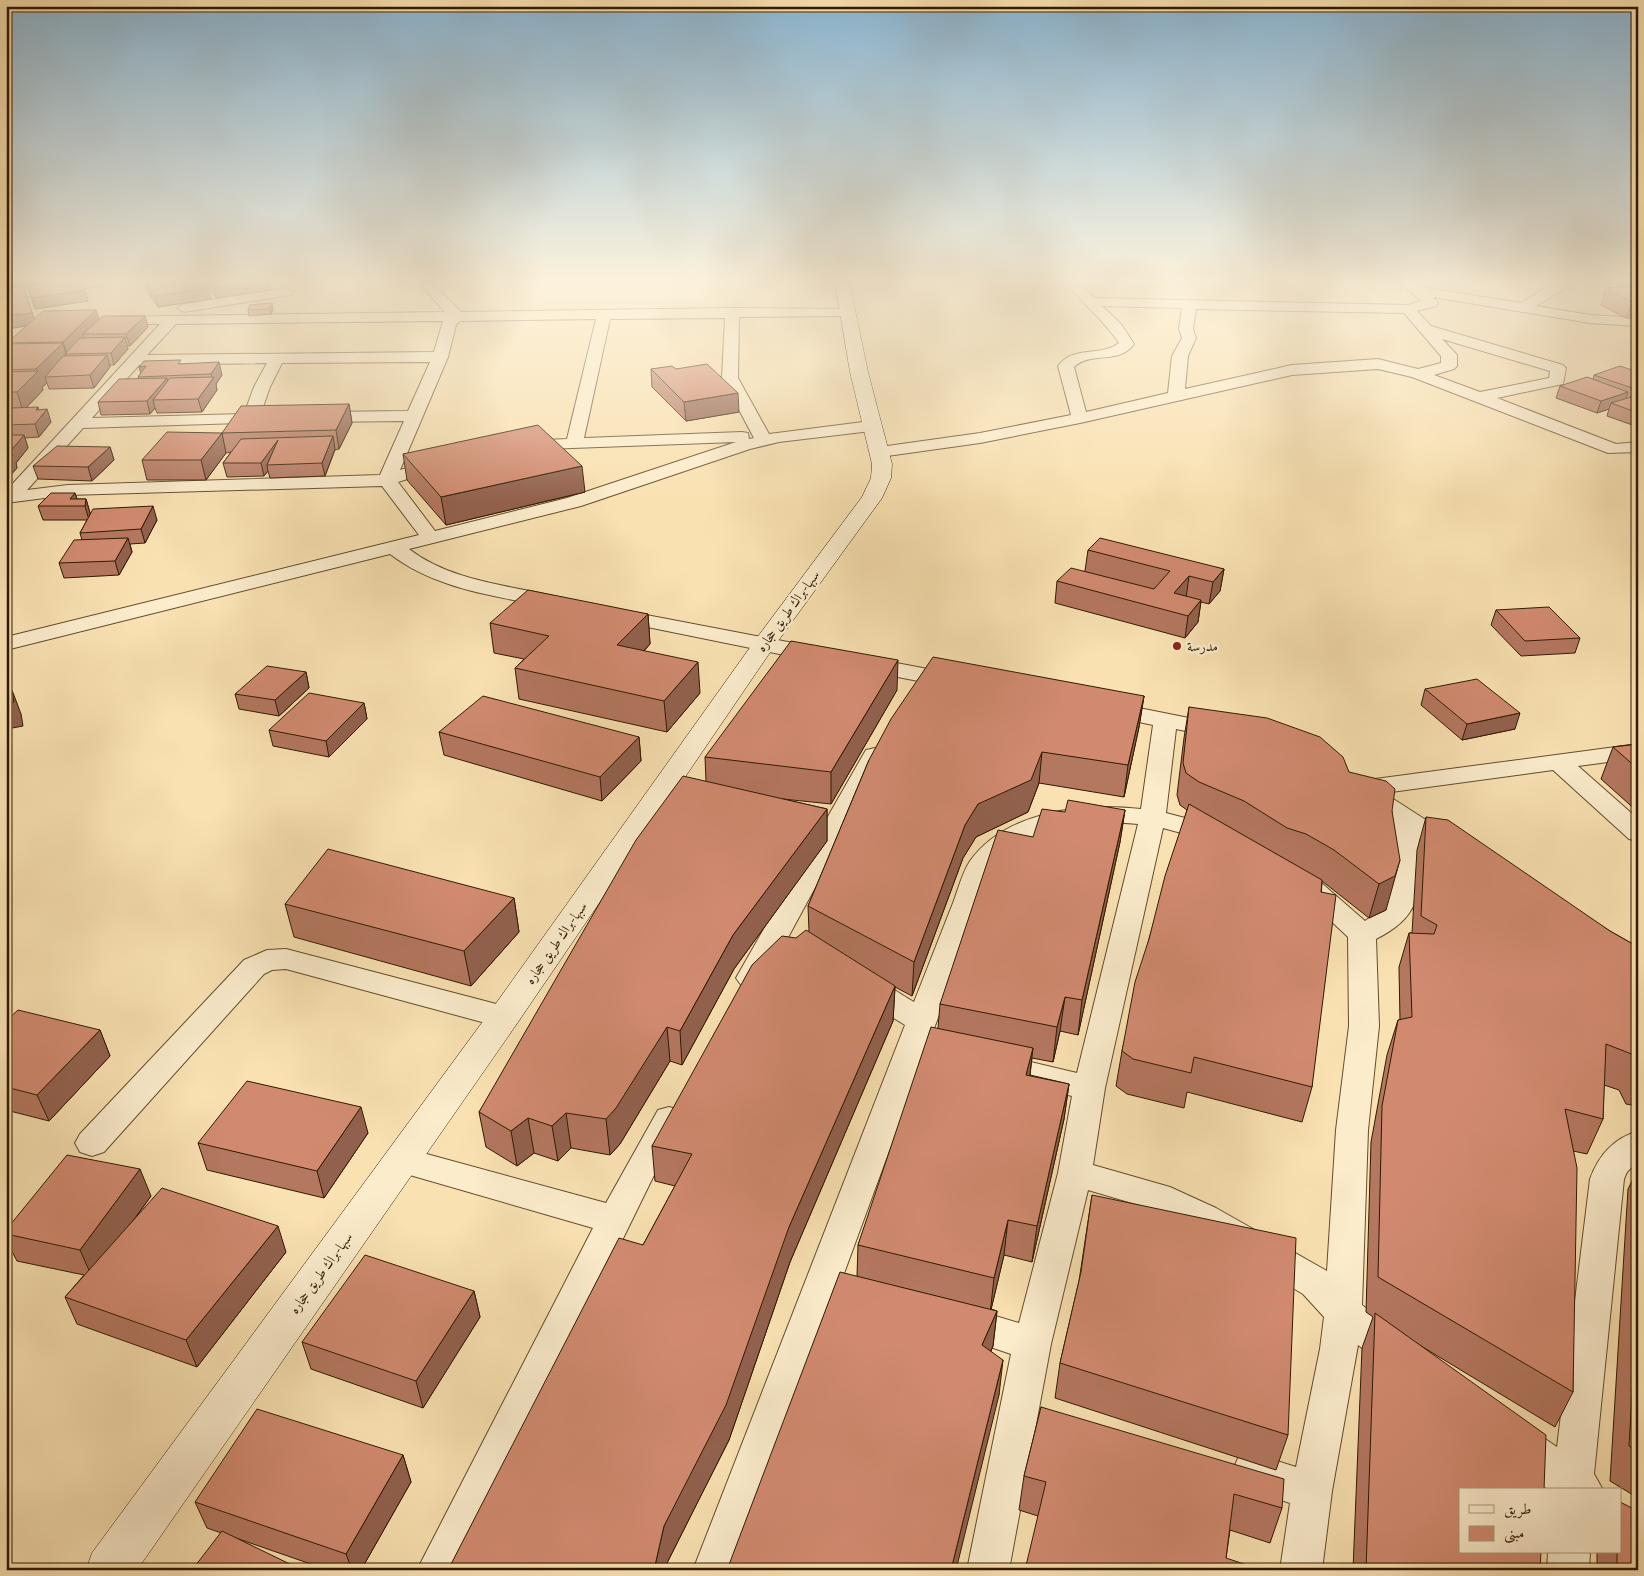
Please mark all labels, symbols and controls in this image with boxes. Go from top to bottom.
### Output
street label: سبها-براك طريق حجاره [752,566,824,656]
place label: مدرسة [1187,637,1218,656]
marker: مدرسة [1171,640,1183,652]
street label: سبها-براك طريق حجاره [520,898,592,988]
street label: سبها-براك طريق حجاره [285,1228,357,1318]
legend [1459,1488,1622,1554]
text: طريق [1504,1499,1531,1519]
text: مبنى [1504,1523,1524,1544]

